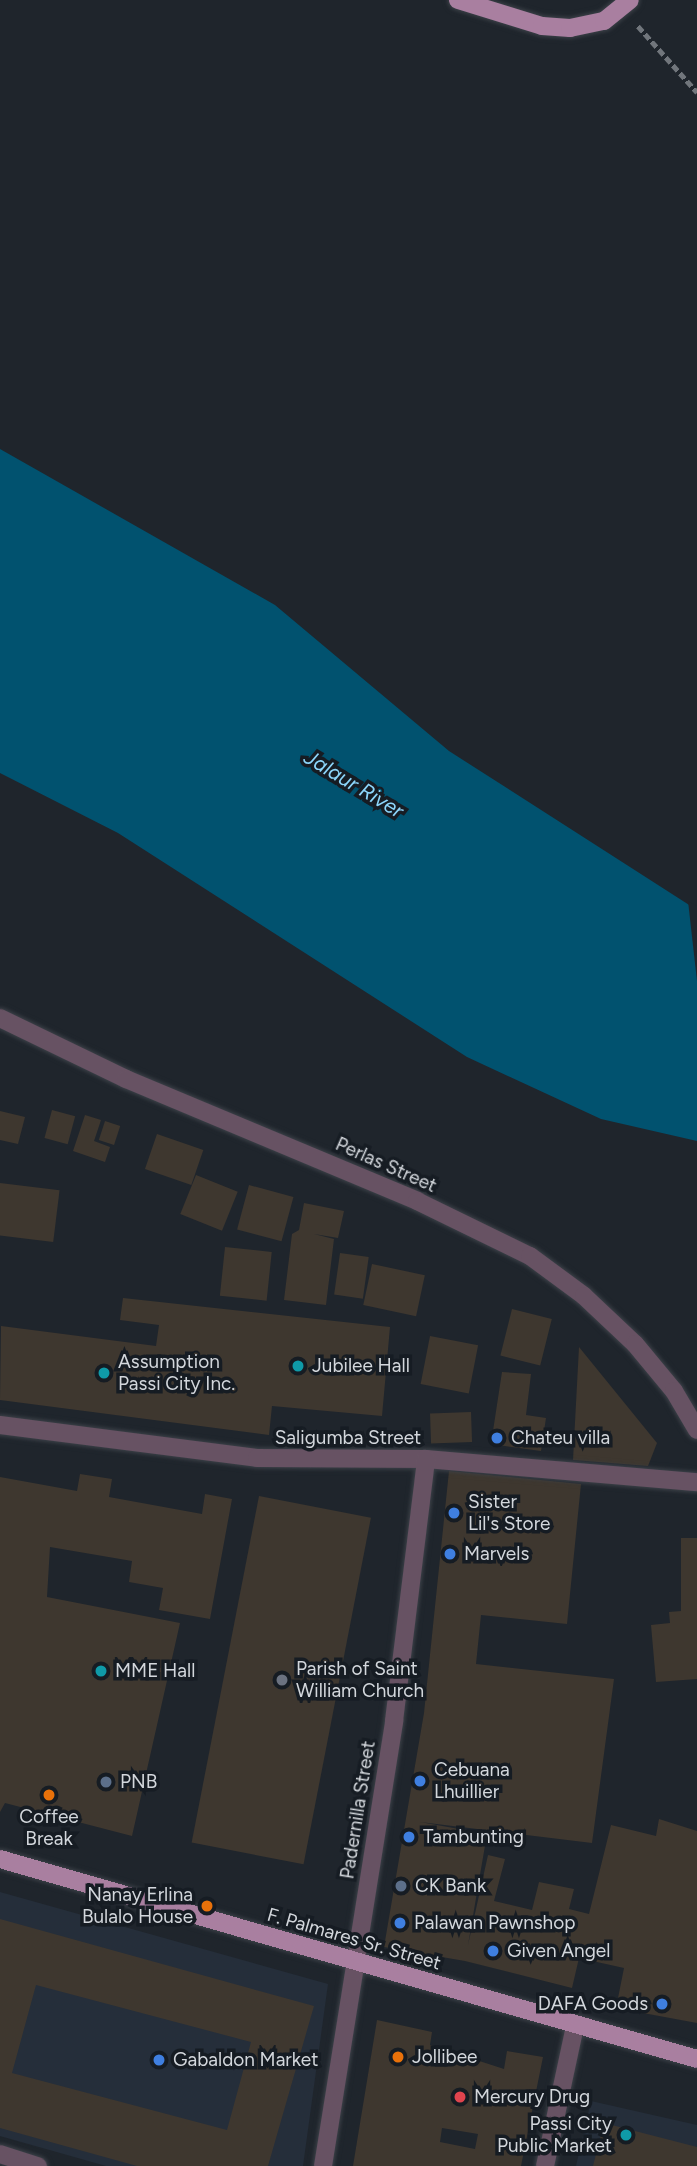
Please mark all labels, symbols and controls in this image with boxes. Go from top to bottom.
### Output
water label: Jalaur River [300,744,408,824]
street label: Perlas Street [332,1133,440,1197]
place label: Assumption Passi City Inc. [118,1351,235,1395]
place label: Jubilee Hall [312,1355,410,1377]
marker: Jubilee Hall [290,1358,306,1374]
marker: Assumption Passi City Inc. [96,1365,112,1381]
street label: Saligumba Street [275,1427,421,1449]
place label: Chateu villa [511,1427,610,1449]
marker: Chateu villa [489,1430,505,1446]
place label: Sister Lil's Store [468,1491,550,1535]
marker: Sister Lil's Store [446,1505,462,1521]
place label: Marvels [464,1543,529,1565]
marker: Marvels [442,1546,458,1562]
place label: Parish of Saint William Church [296,1658,424,1702]
place label: MME Hall [115,1660,195,1682]
marker: MME Hall [93,1663,109,1679]
marker: Parish of Saint William Church [274,1672,290,1688]
street label: Padernilla Street [336,1739,380,1881]
place label: Cebuana Lhuillier [434,1759,510,1803]
place label: PNB [120,1771,157,1793]
marker: Cebuana Lhuillier [412,1773,428,1789]
marker: PNB [98,1774,114,1790]
marker: Coffee Break [41,1787,57,1803]
place label: Coffee Break [19,1806,79,1850]
place label: Tambunting [423,1826,524,1848]
marker: Tambunting [401,1829,417,1845]
place label: CK Bank [415,1875,486,1897]
marker: CK Bank [393,1878,409,1894]
place label: Nanay Erlina Bulalo House [82,1884,193,1928]
marker: Nanay Erlina Bulalo House [199,1898,215,1914]
street label: F. Palmares Sr. Street [264,1903,444,1975]
place label: Palawan Pawnshop [414,1912,575,1934]
marker: Palawan Pawnshop [392,1915,408,1931]
place label: Given Angel [507,1940,610,1962]
marker: Given Angel [485,1943,501,1959]
place label: DAFA Goods [538,1993,648,2015]
marker: DAFA Goods [654,1996,670,2012]
place label: Jollibee [412,2046,477,2068]
place label: Gabaldon Market [173,2049,318,2071]
marker: Jollibee [390,2049,406,2065]
marker: Gabaldon Market [151,2052,167,2068]
place label: Mercury Drug [474,2086,590,2108]
marker: Mercury Drug [452,2089,468,2105]
place label: Passi City Public Market [497,2113,612,2157]
marker: Passi City Public Market [618,2127,634,2143]

